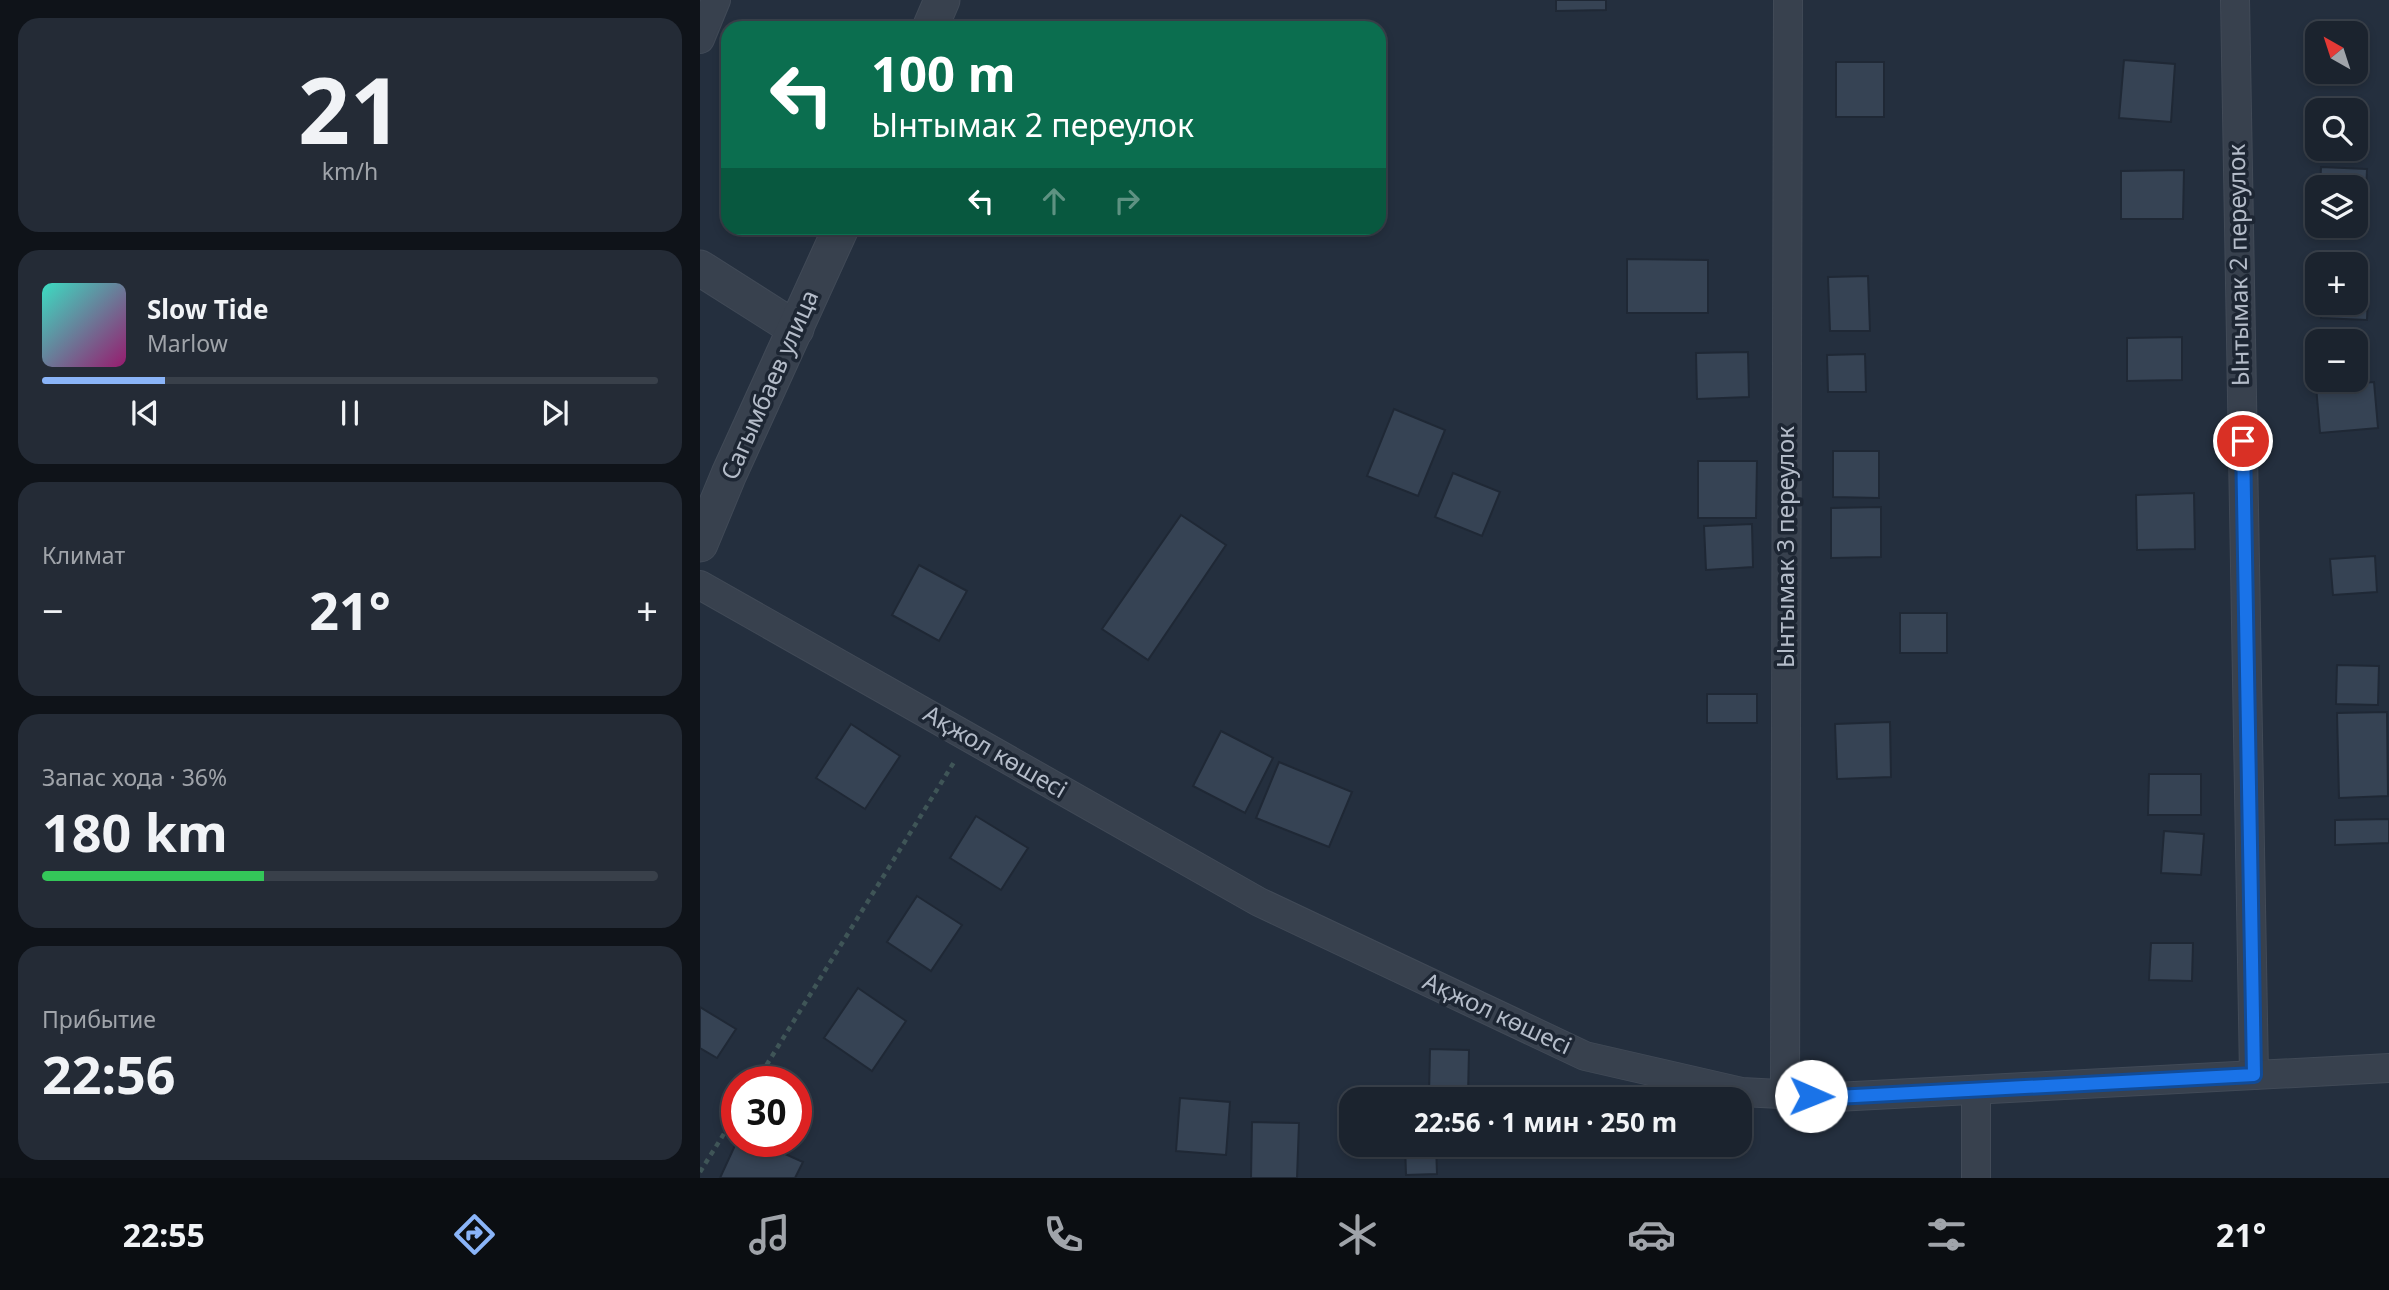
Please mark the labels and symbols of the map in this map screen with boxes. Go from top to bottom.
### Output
north arrow [2305,21,2368,84]
street label: Ынтымак 2 переулок [2219,143,2256,386]
street label: Сагымбаев улица [712,284,825,485]
pin [2213,411,2273,471]
street label: Ынтымак 3 переулок [1768,426,1801,668]
street label: Ақжол көшесі [918,696,1073,805]
street label: Ақжол көшесі [1418,964,1577,1062]
position arrow [1774,1059,1848,1133]
speed limit sign: 30 [721,1066,812,1157]

